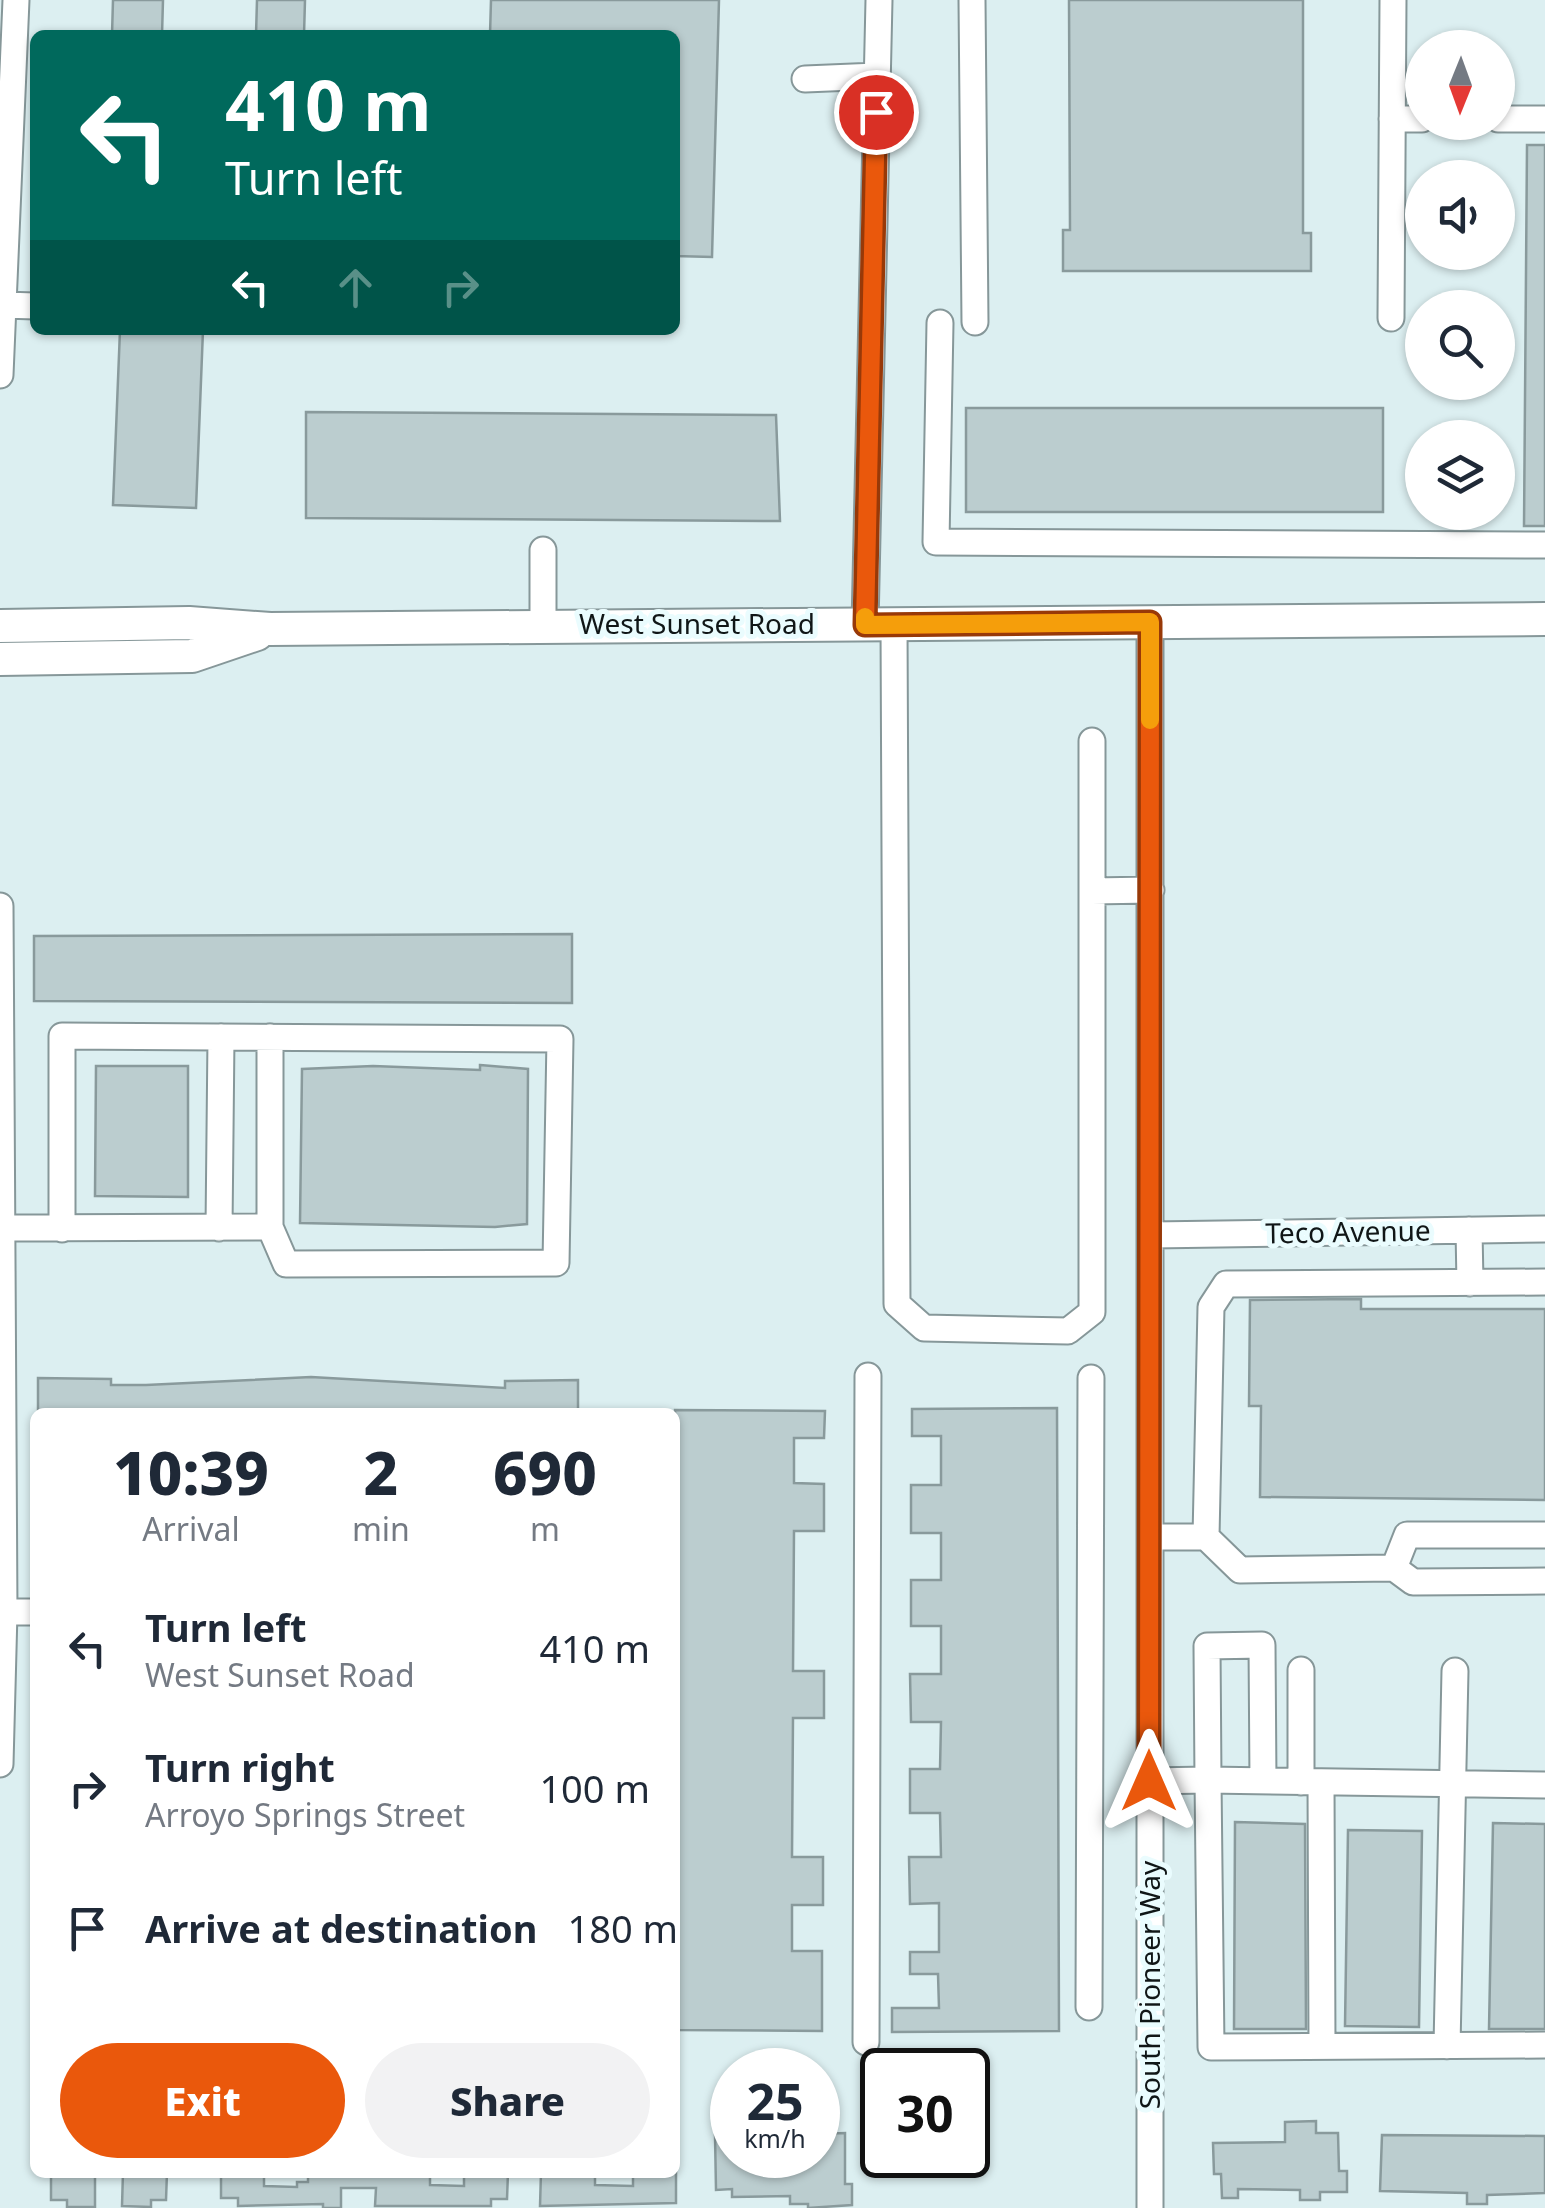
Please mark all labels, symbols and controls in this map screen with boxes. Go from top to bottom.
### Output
north arrow [1405,30,1515,140]
map controls [1405,30,1515,530]
text: 410 m [225,56,432,152]
icon: left [60,70,190,200]
pin [834,70,919,155]
icon: arrive [849,85,904,140]
text: Turn left [225,147,402,208]
button: sound [1405,160,1515,270]
icon: left [223,260,278,315]
icon: ahead [328,260,383,315]
icon: right [433,260,488,315]
button: search [1405,290,1515,400]
button: layers [1405,420,1515,530]
street label: West Sunset Road [579,604,815,642]
street label: Teco Avenue [1265,1211,1431,1251]
text: 10:39 [113,1431,269,1513]
text: 2 [364,1431,398,1513]
text: 690 [493,1431,597,1513]
text: Arrival [142,1507,240,1550]
text: min [352,1507,410,1550]
text: m [530,1507,560,1550]
text: Turn left [145,1601,307,1653]
icon: left [60,1621,115,1676]
text: 410 m [539,1622,650,1674]
text: West Sunset Road [145,1653,415,1696]
position arrow [1097,1729,1201,1833]
text: Turn right [145,1741,335,1793]
icon: right [60,1761,115,1816]
text: 100 m [539,1762,650,1814]
text: Arroyo Springs Street [145,1793,465,1836]
street label: South Pioneer Way [1130,1860,1168,2109]
icon: arrive [60,1901,115,1956]
text: Arrive at destination [145,1902,537,1954]
text: 180 m [567,1902,678,1954]
button: Exit [60,2043,345,2158]
button: Share [365,2043,650,2158]
speed limit sign: 30 [860,2048,990,2178]
text: 25 [746,2067,804,2135]
text: km/h [744,2121,806,2155]

